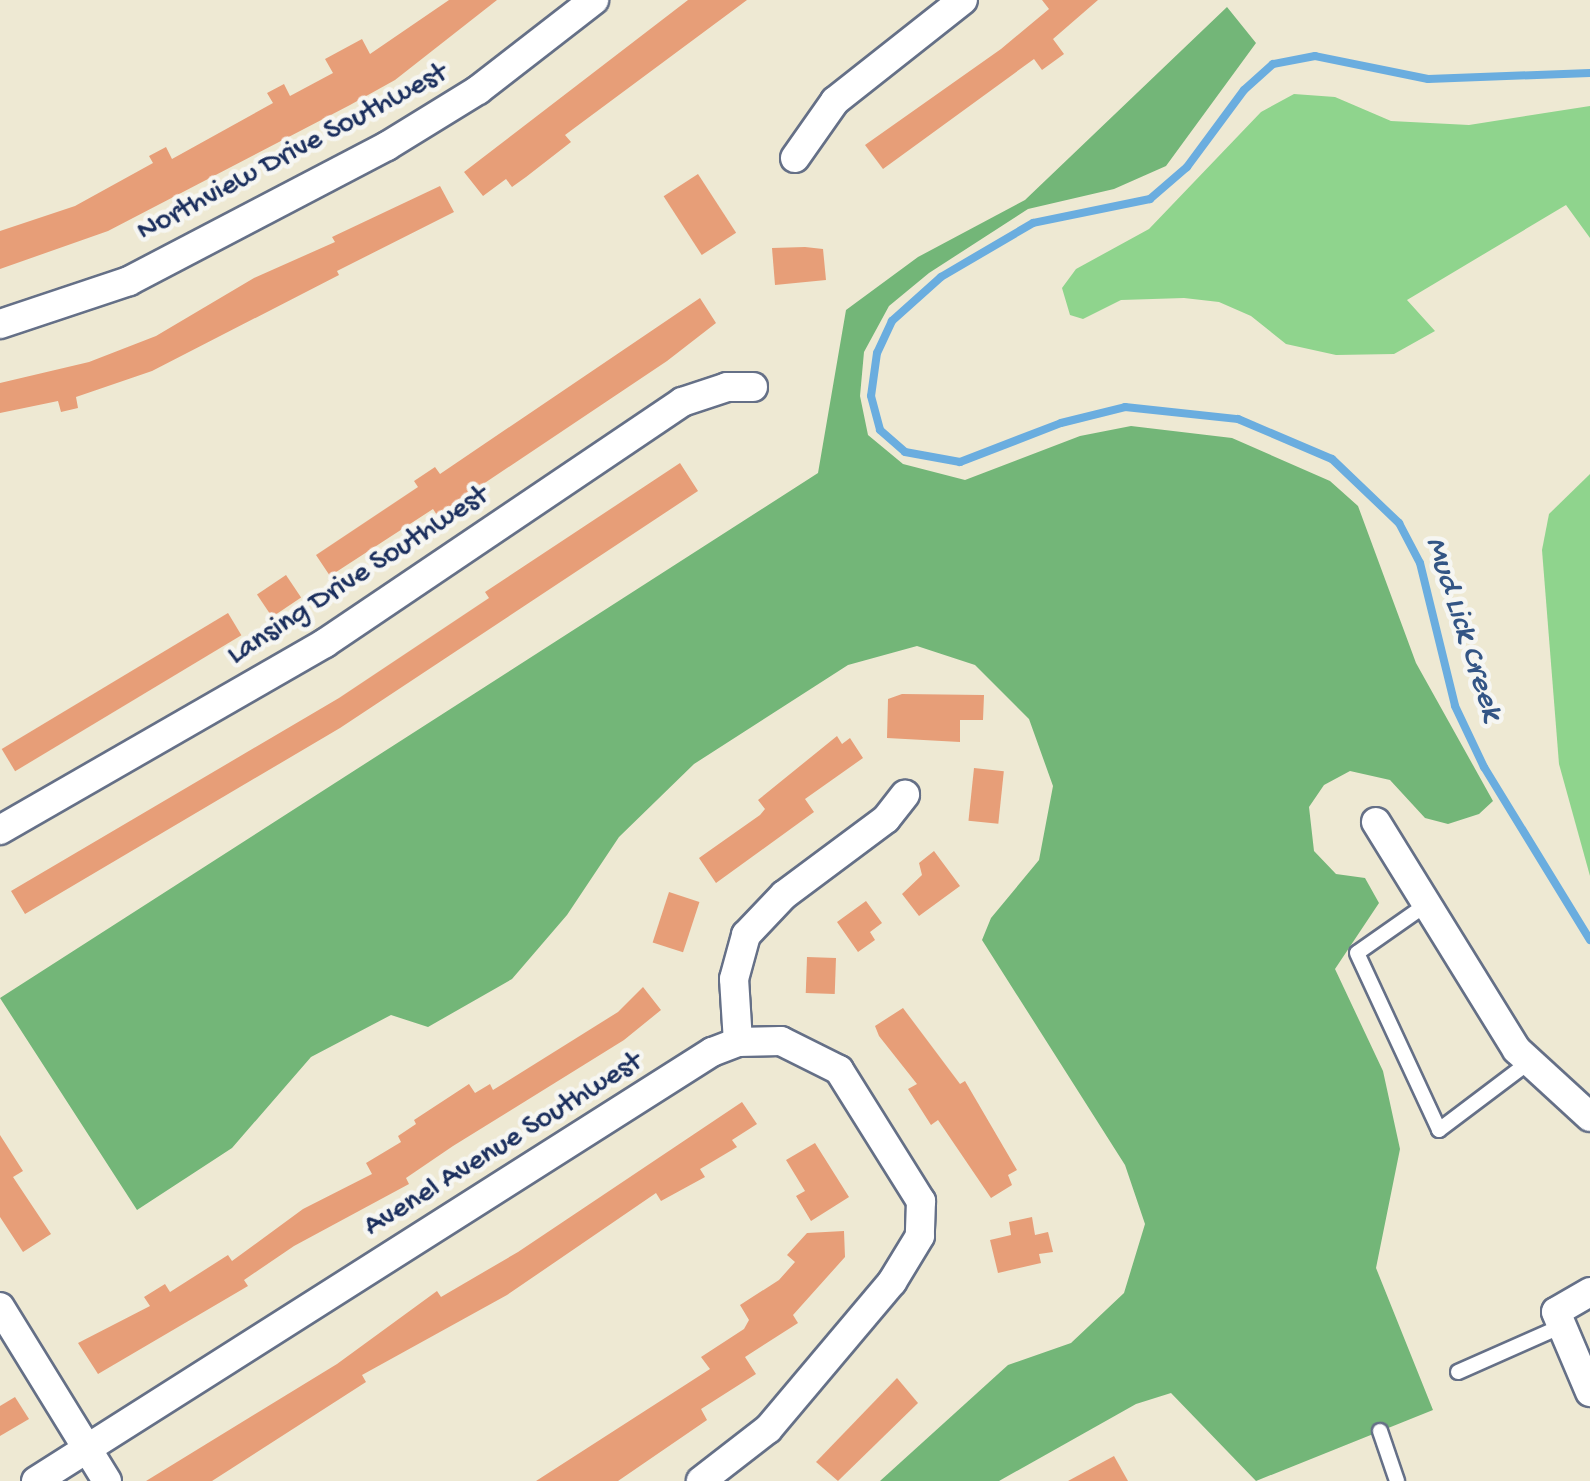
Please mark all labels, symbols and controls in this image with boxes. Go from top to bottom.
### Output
street label: Northview Drive Southwest [132,57,454,251]
street label: Lansing Drive Southwest [222,479,496,675]
water label: Mud Lick Creek [1414,532,1510,726]
street label: Avenel Avenue Southwest [358,1046,650,1246]

